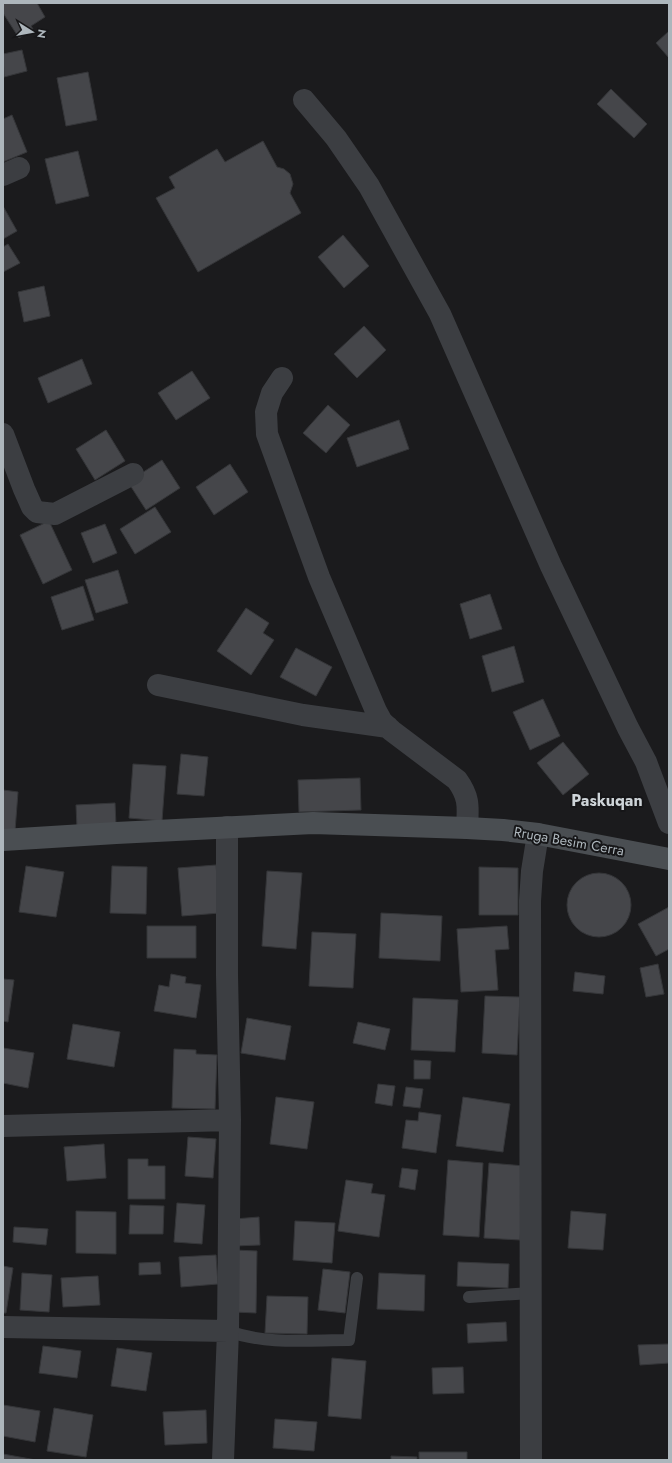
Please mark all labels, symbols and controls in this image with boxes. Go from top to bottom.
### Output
north arrow [12,12,52,52]
text: N [33,28,51,40]
district label: Paskuqan [571,789,643,812]
street label: Rruga Besim Cerra [512,821,626,861]

